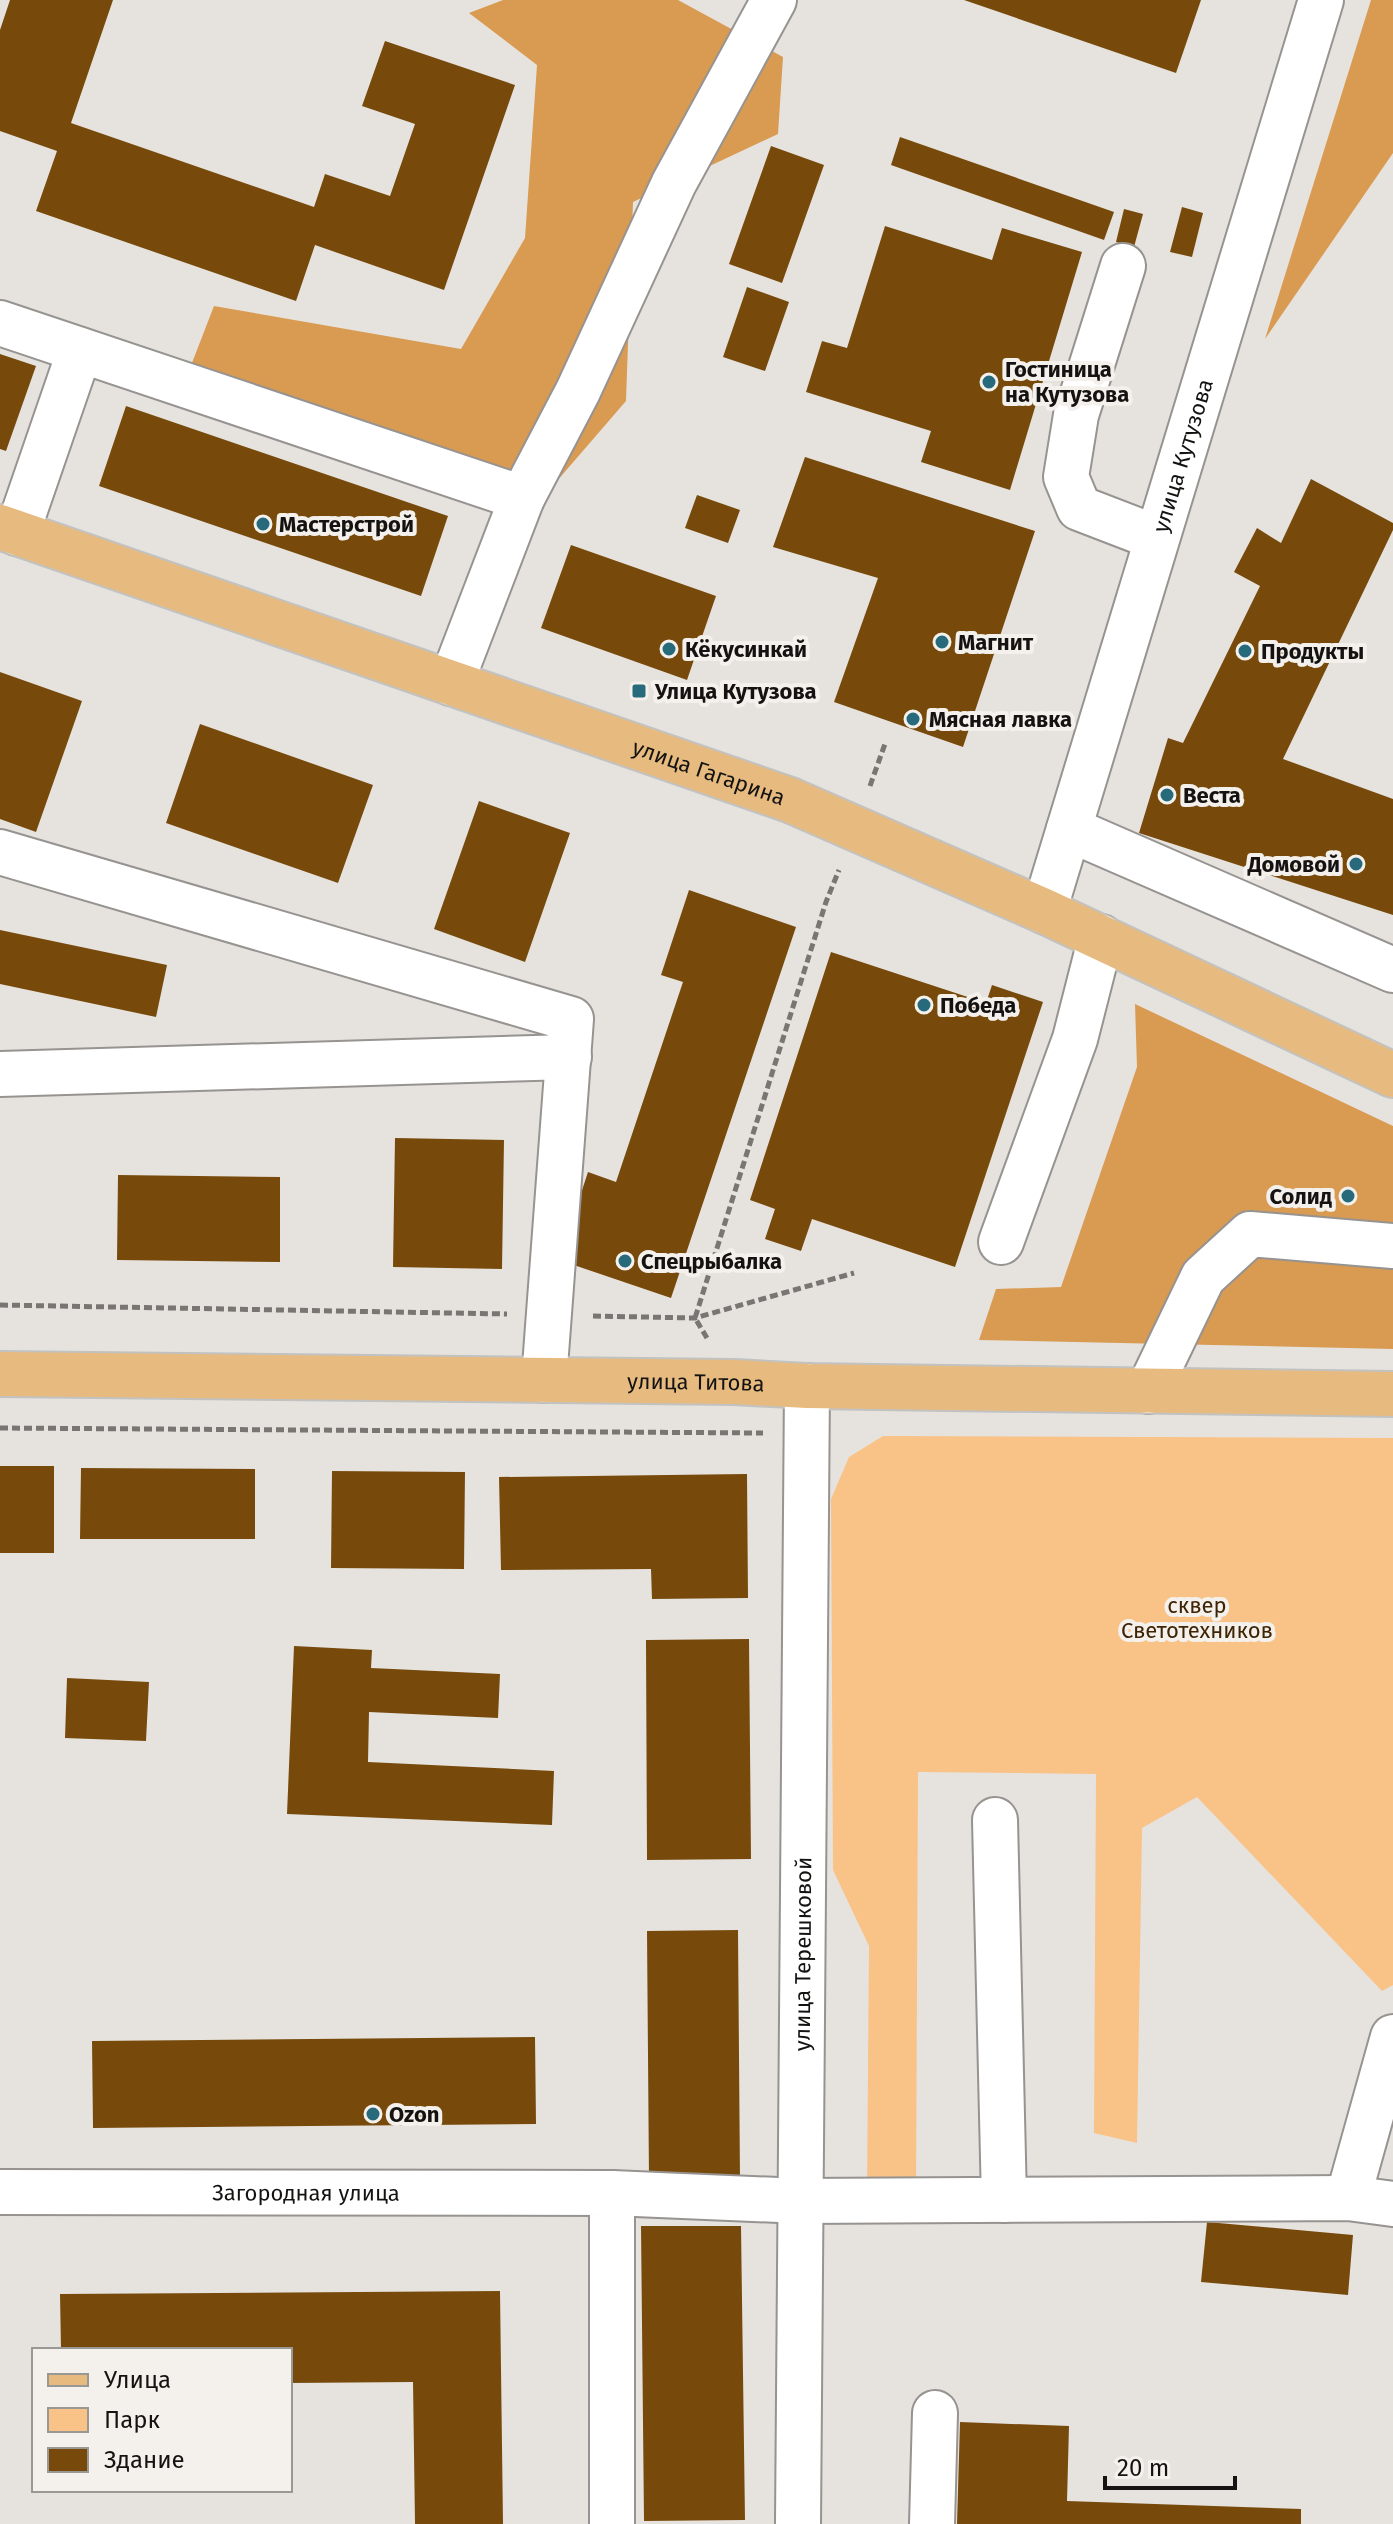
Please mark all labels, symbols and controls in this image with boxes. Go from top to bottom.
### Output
place label: Гостиница на Кутузова [1005,356,1129,408]
marker: Гостиница на Кутузова [980,373,998,391]
street label: улица Кутузова [1147,376,1219,536]
place label: Мастерстрой [279,511,414,538]
marker: Мастерстрой [254,515,272,533]
place label: Магнит [958,629,1034,656]
marker: Магнит [933,633,951,651]
place label: Кёкусинкай [685,636,807,663]
place label: Продукты [1261,638,1364,665]
marker: Кёкусинкай [660,640,678,658]
marker: Продукты [1236,642,1254,660]
place label: Улица Кутузова [654,678,817,705]
marker: Улица Кутузова [630,682,648,700]
place label: Мясная лавка [929,706,1072,733]
marker: Мясная лавка [904,710,922,728]
street label: улица Гагарина [629,734,789,811]
place label: Веста [1183,782,1241,809]
marker: Веста [1158,786,1176,804]
place label: Домовой [1247,851,1340,878]
marker: Домовой [1347,855,1365,873]
place label: Победа [940,992,1016,1019]
marker: Победа [915,996,933,1014]
place label: Солид [1269,1183,1333,1210]
marker: Солид [1339,1187,1357,1205]
place label: Спецрыбалка [641,1248,782,1275]
marker: Спецрыбалка [616,1252,634,1270]
street label: улица Титова [627,1368,765,1398]
park label: сквер Светотехников [1121,1592,1273,1644]
street label: улица Терешковой [789,1857,817,2051]
place label: Ozon [389,2101,439,2128]
marker: Ozon [364,2105,382,2123]
street label: Загородная улица [212,2179,400,2207]
legend [32,2348,292,2492]
text: Улица [104,2366,171,2394]
text: Парк [104,2406,161,2434]
scale bar [1105,2440,1235,2490]
text: Здание [104,2446,185,2474]
text: 20 m [1117,2454,1169,2482]

